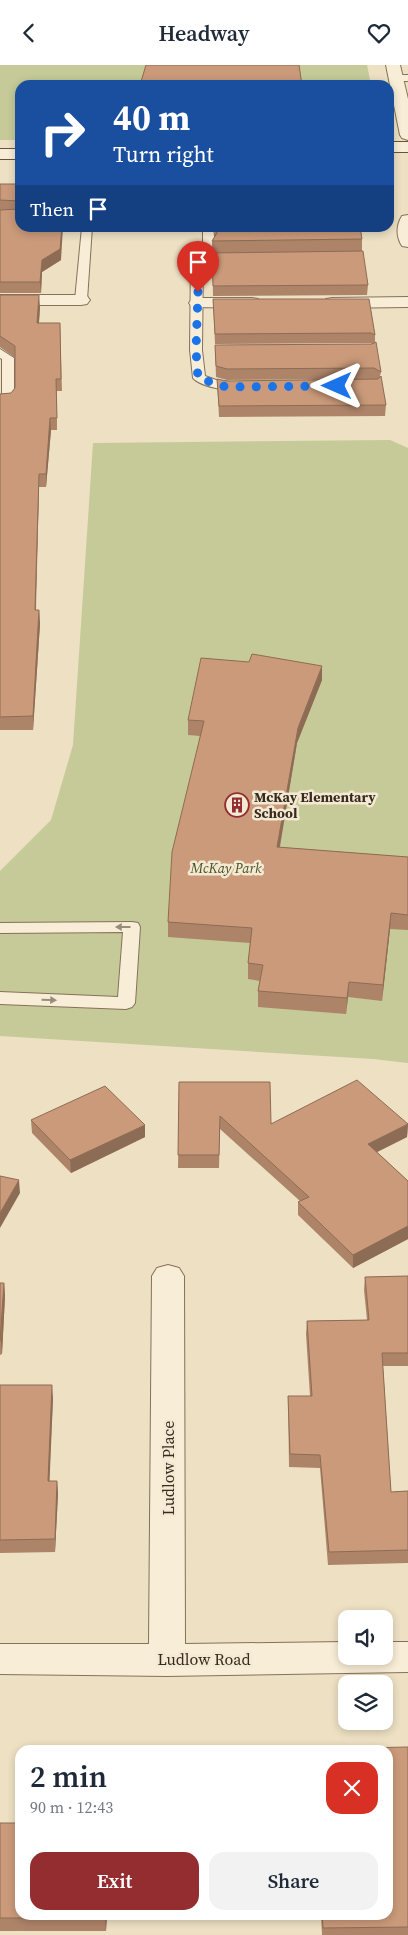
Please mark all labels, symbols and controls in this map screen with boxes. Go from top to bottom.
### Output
text: Headway [159,18,249,48]
icon: back [15,19,43,47]
icon: heart [365,19,393,47]
text: 40 m [113,94,190,142]
icon: right [30,100,95,165]
text: Turn right [113,139,214,169]
icon: arrive [84,195,112,223]
text: Then [30,196,74,222]
pin [177,241,219,292]
icon: arrive [184,248,212,276]
position arrow [310,359,362,411]
place label: McKay Elementary School [254,787,376,823]
building icon: McKay Elementary School [224,792,250,818]
park label: McKay Park [189,858,262,878]
one-way arrow [115,923,131,931]
one-way arrow [41,996,57,1004]
street label: Ludlow Place [157,1420,179,1516]
map controls [338,1610,393,1730]
button: sound [338,1610,393,1665]
street label: Ludlow Road [157,1648,251,1670]
button: layers [338,1675,393,1730]
text: 2 min [30,1756,107,1797]
button: close [326,1762,378,1814]
text: 90 m · 12:43 [30,1796,113,1818]
button: Exit [30,1852,199,1910]
button: Share [209,1852,378,1910]

